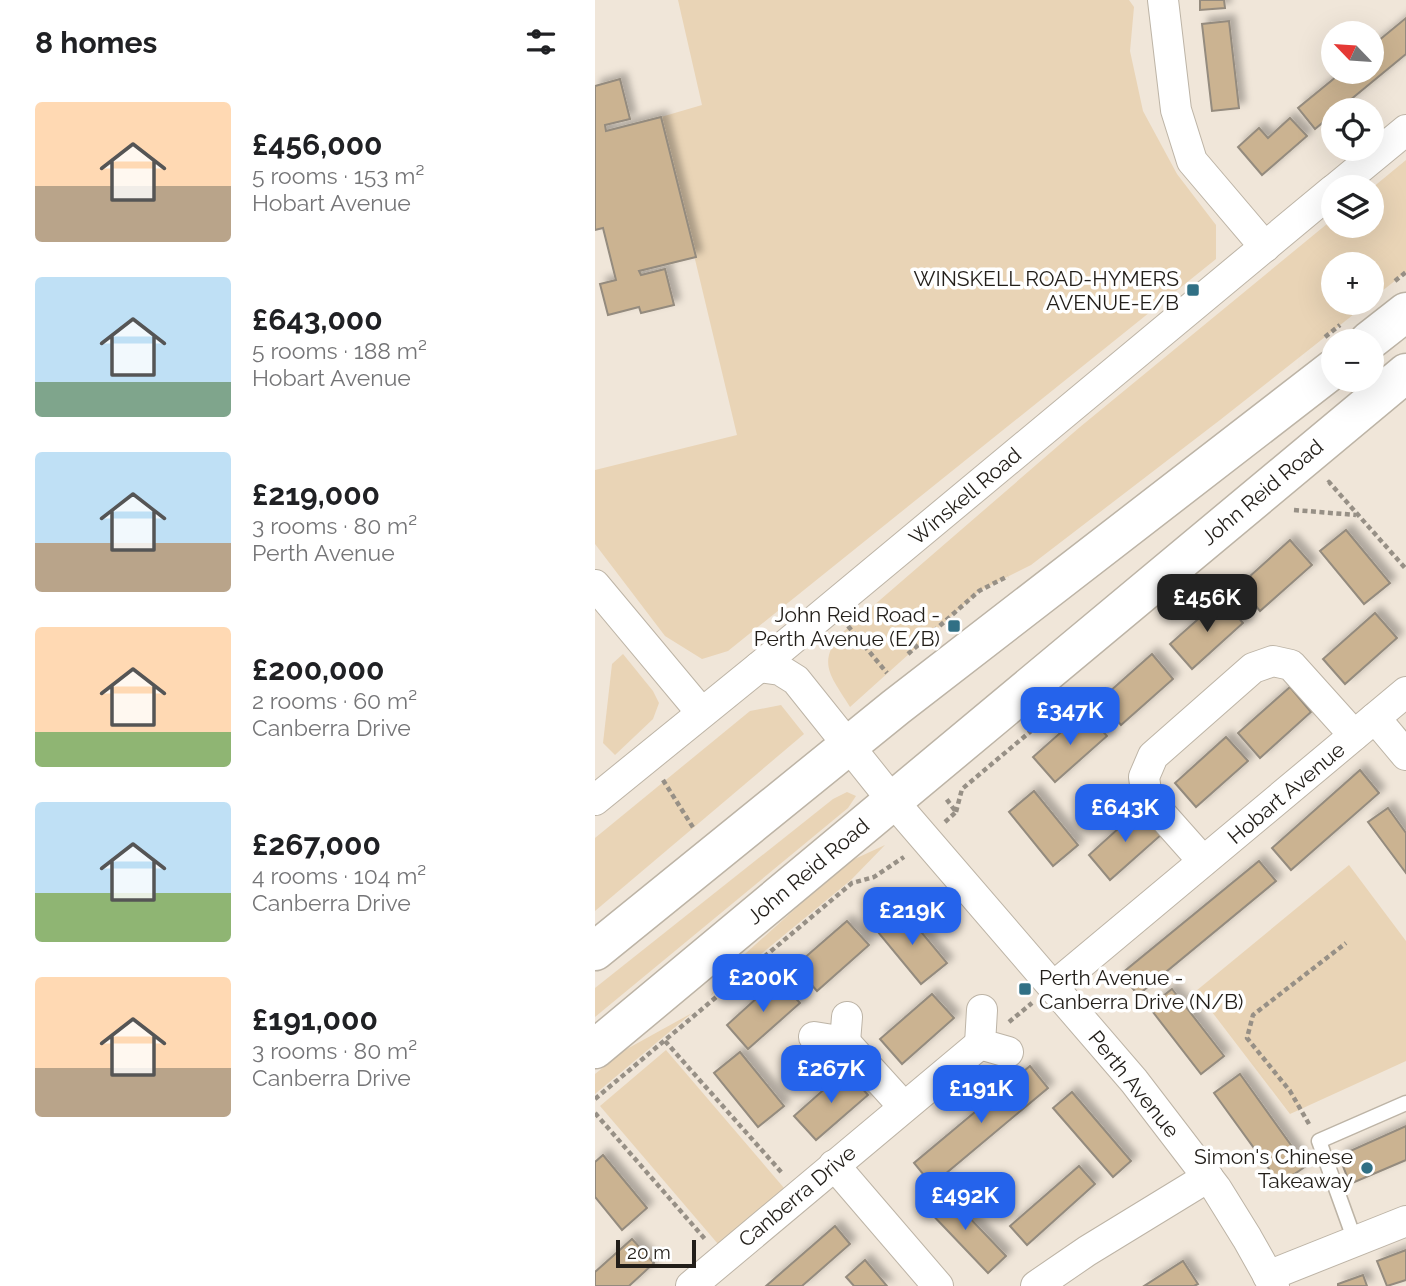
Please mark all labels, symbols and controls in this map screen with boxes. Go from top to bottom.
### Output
north arrow [1321,21,1384,84]
map controls [1321,21,1384,392]
icon: filters [522,23,560,61]
text: 8 homes [35,25,157,60]
button: locate [1321,98,1384,161]
text: £456,000 [252,127,383,162]
icon: home [91,130,175,214]
text: 5 rooms · 153 m² [252,162,424,189]
button: layers [1321,175,1384,238]
text: Hobart Avenue [252,189,411,216]
button: + [1321,252,1384,315]
place label: WINSKELL ROAD-HYMERS AVENUE-E/B [913,266,1179,315]
marker: WINSKELL ROAD-HYMERS AVENUE-E/B [1185,282,1201,298]
text: £643,000 [252,302,383,337]
icon: home [91,305,175,389]
button: − [1321,329,1384,392]
text: 5 rooms · 188 m² [252,337,427,364]
text: Hobart Avenue [252,364,411,391]
street label: John Reid Road [1196,434,1328,550]
street label: Winskell Road [904,442,1026,550]
text: £219,000 [252,477,380,512]
icon: home [91,480,175,564]
text: 3 rooms · 80 m² [252,512,417,539]
text: Perth Avenue [252,539,395,566]
pin: £456K [1158,574,1256,634]
text: £456K [1173,583,1241,610]
place label: John Reid Road - Perth Avenue (E/B) [754,602,940,651]
marker: John Reid Road - Perth Avenue (E/B) [946,618,962,634]
text: £200,000 [252,652,384,687]
icon: home [91,655,175,739]
text: 2 rooms · 60 m² [252,687,417,714]
pin: £347K [1021,688,1119,747]
text: £347K [1037,696,1103,723]
text: Canberra Drive [252,714,411,741]
street label: Hobart Avenue [1222,737,1350,849]
pin: £643K [1076,784,1174,844]
text: £643K [1091,793,1159,820]
street label: John Reid Road [742,813,874,929]
text: £267,000 [252,827,381,862]
icon: home [91,830,175,914]
text: 4 rooms · 104 m² [252,862,426,889]
pin: £219K [863,888,961,947]
text: Canberra Drive [252,889,411,916]
text: £219K [879,896,945,923]
pin: £200K [714,954,812,1014]
text: £200K [728,963,798,990]
place label: Perth Avenue - Canberra Drive (N/B) [1039,965,1244,1014]
marker: Perth Avenue - Canberra Drive (N/B) [1017,981,1033,997]
text: £191,000 [252,1002,378,1037]
icon: home [91,1005,175,1089]
street label: Perth Avenue [1083,1026,1185,1142]
text: 3 rooms · 80 m² [252,1037,417,1064]
pin: £267K [782,1046,880,1105]
text: £267K [797,1054,865,1081]
text: Canberra Drive [252,1064,411,1091]
pin: £191K [932,1066,1030,1125]
text: £191K [949,1074,1013,1101]
street label: Canberra Drive [733,1140,861,1252]
place label: Simon's Chinese Takeaway [1194,1144,1353,1193]
marker: Simon's Chinese Takeaway [1359,1160,1375,1176]
pin: £492K [916,1172,1014,1232]
text: £492K [931,1181,999,1208]
scale bar [616,1237,697,1269]
text: 20 m [627,1241,671,1263]

